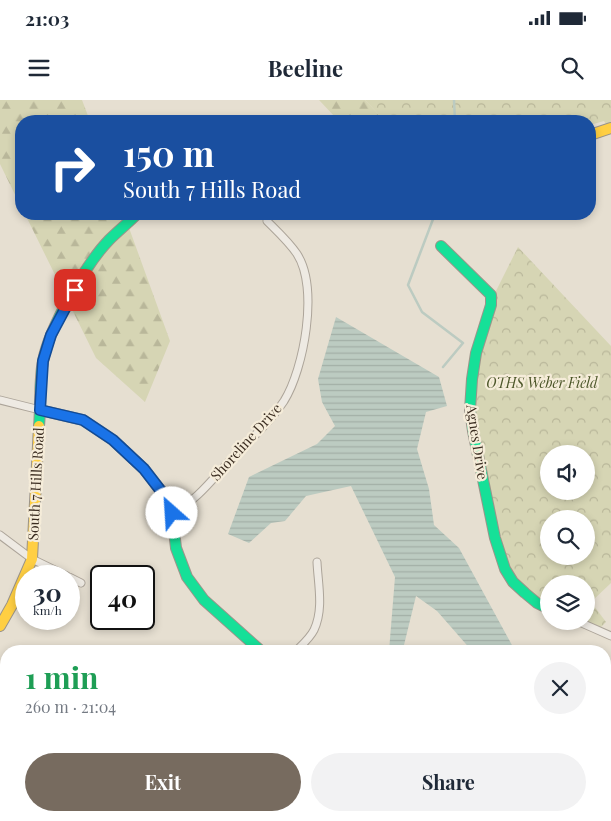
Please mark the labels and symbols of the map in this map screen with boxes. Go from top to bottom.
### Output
pin [54,269,96,311]
park label: OTHS Weber Field [486,373,598,392]
street label: Shoreline Drive [206,399,285,484]
street label: Agnes Drive [462,402,493,481]
street label: South 7 Hills Road [23,427,48,541]
position arrow [145,486,197,538]
speed limit sign: 40 [90,565,155,630]

